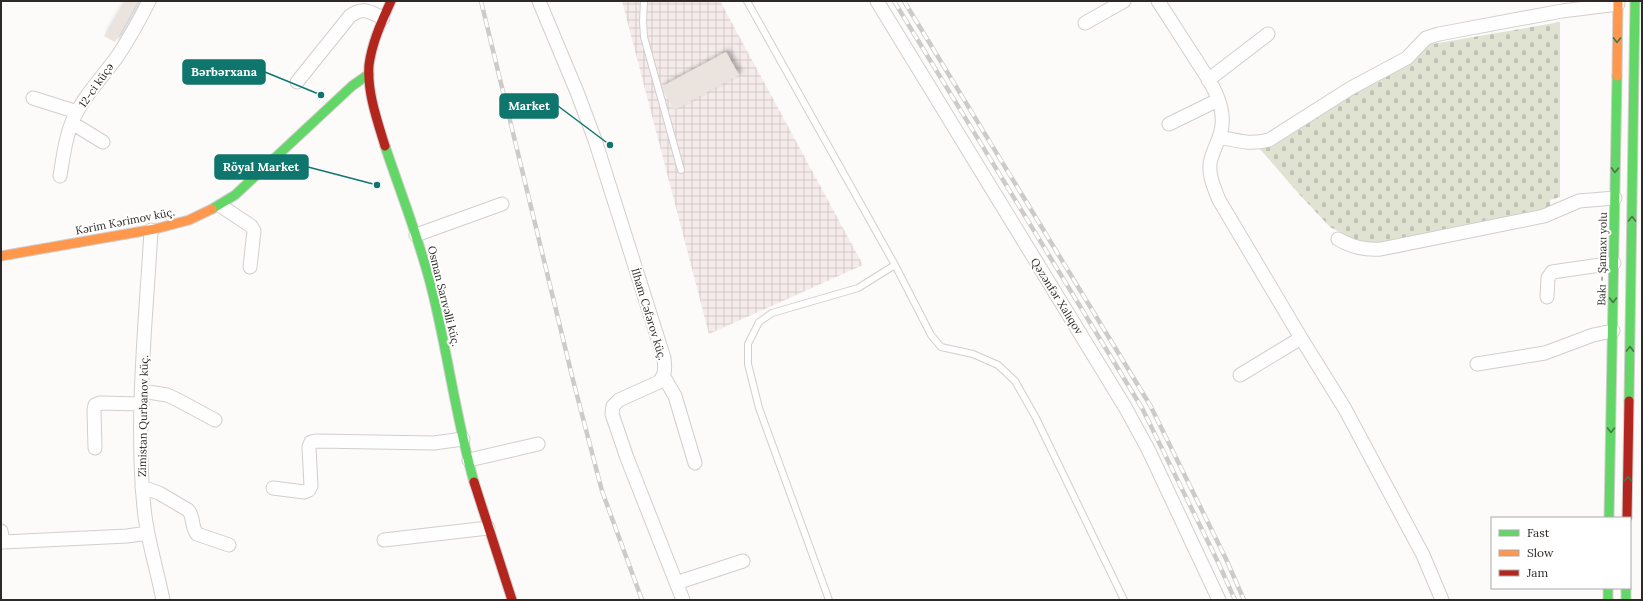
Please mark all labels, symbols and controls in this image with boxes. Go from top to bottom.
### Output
one-way arrow [1613,37,1621,43]
street label: 12-ci küçə [76,60,116,110]
callout: Bərbərxana [183,60,265,84]
text: Bərbərxana [191,64,258,79]
callout: Market [500,94,558,118]
text: Market [508,98,551,113]
callout: Röyal Market [215,155,308,179]
text: Röyal Market [223,159,300,174]
one-way arrow [1611,167,1619,173]
street label: Kərim Kərimov küç. [74,204,176,238]
street label: Bakı - Şamaxı yolu [1594,212,1610,306]
one-way arrow [1628,216,1636,222]
street label: Osman Sarıvəlli küç. [425,244,463,348]
street label: Qəzənfər Xalıqov [1028,255,1086,337]
street label: İlham Cəfərov küç. [628,266,671,362]
one-way arrow [1609,297,1617,303]
one-way arrow [1626,346,1634,352]
street label: Zimistan Qurbanov küç. [135,355,151,477]
one-way arrow [1607,427,1615,433]
one-way arrow [1624,476,1632,482]
legend [1491,517,1631,589]
text: Fast [1527,525,1550,540]
text: Slow [1527,545,1554,560]
text: Jam [1526,565,1548,580]

